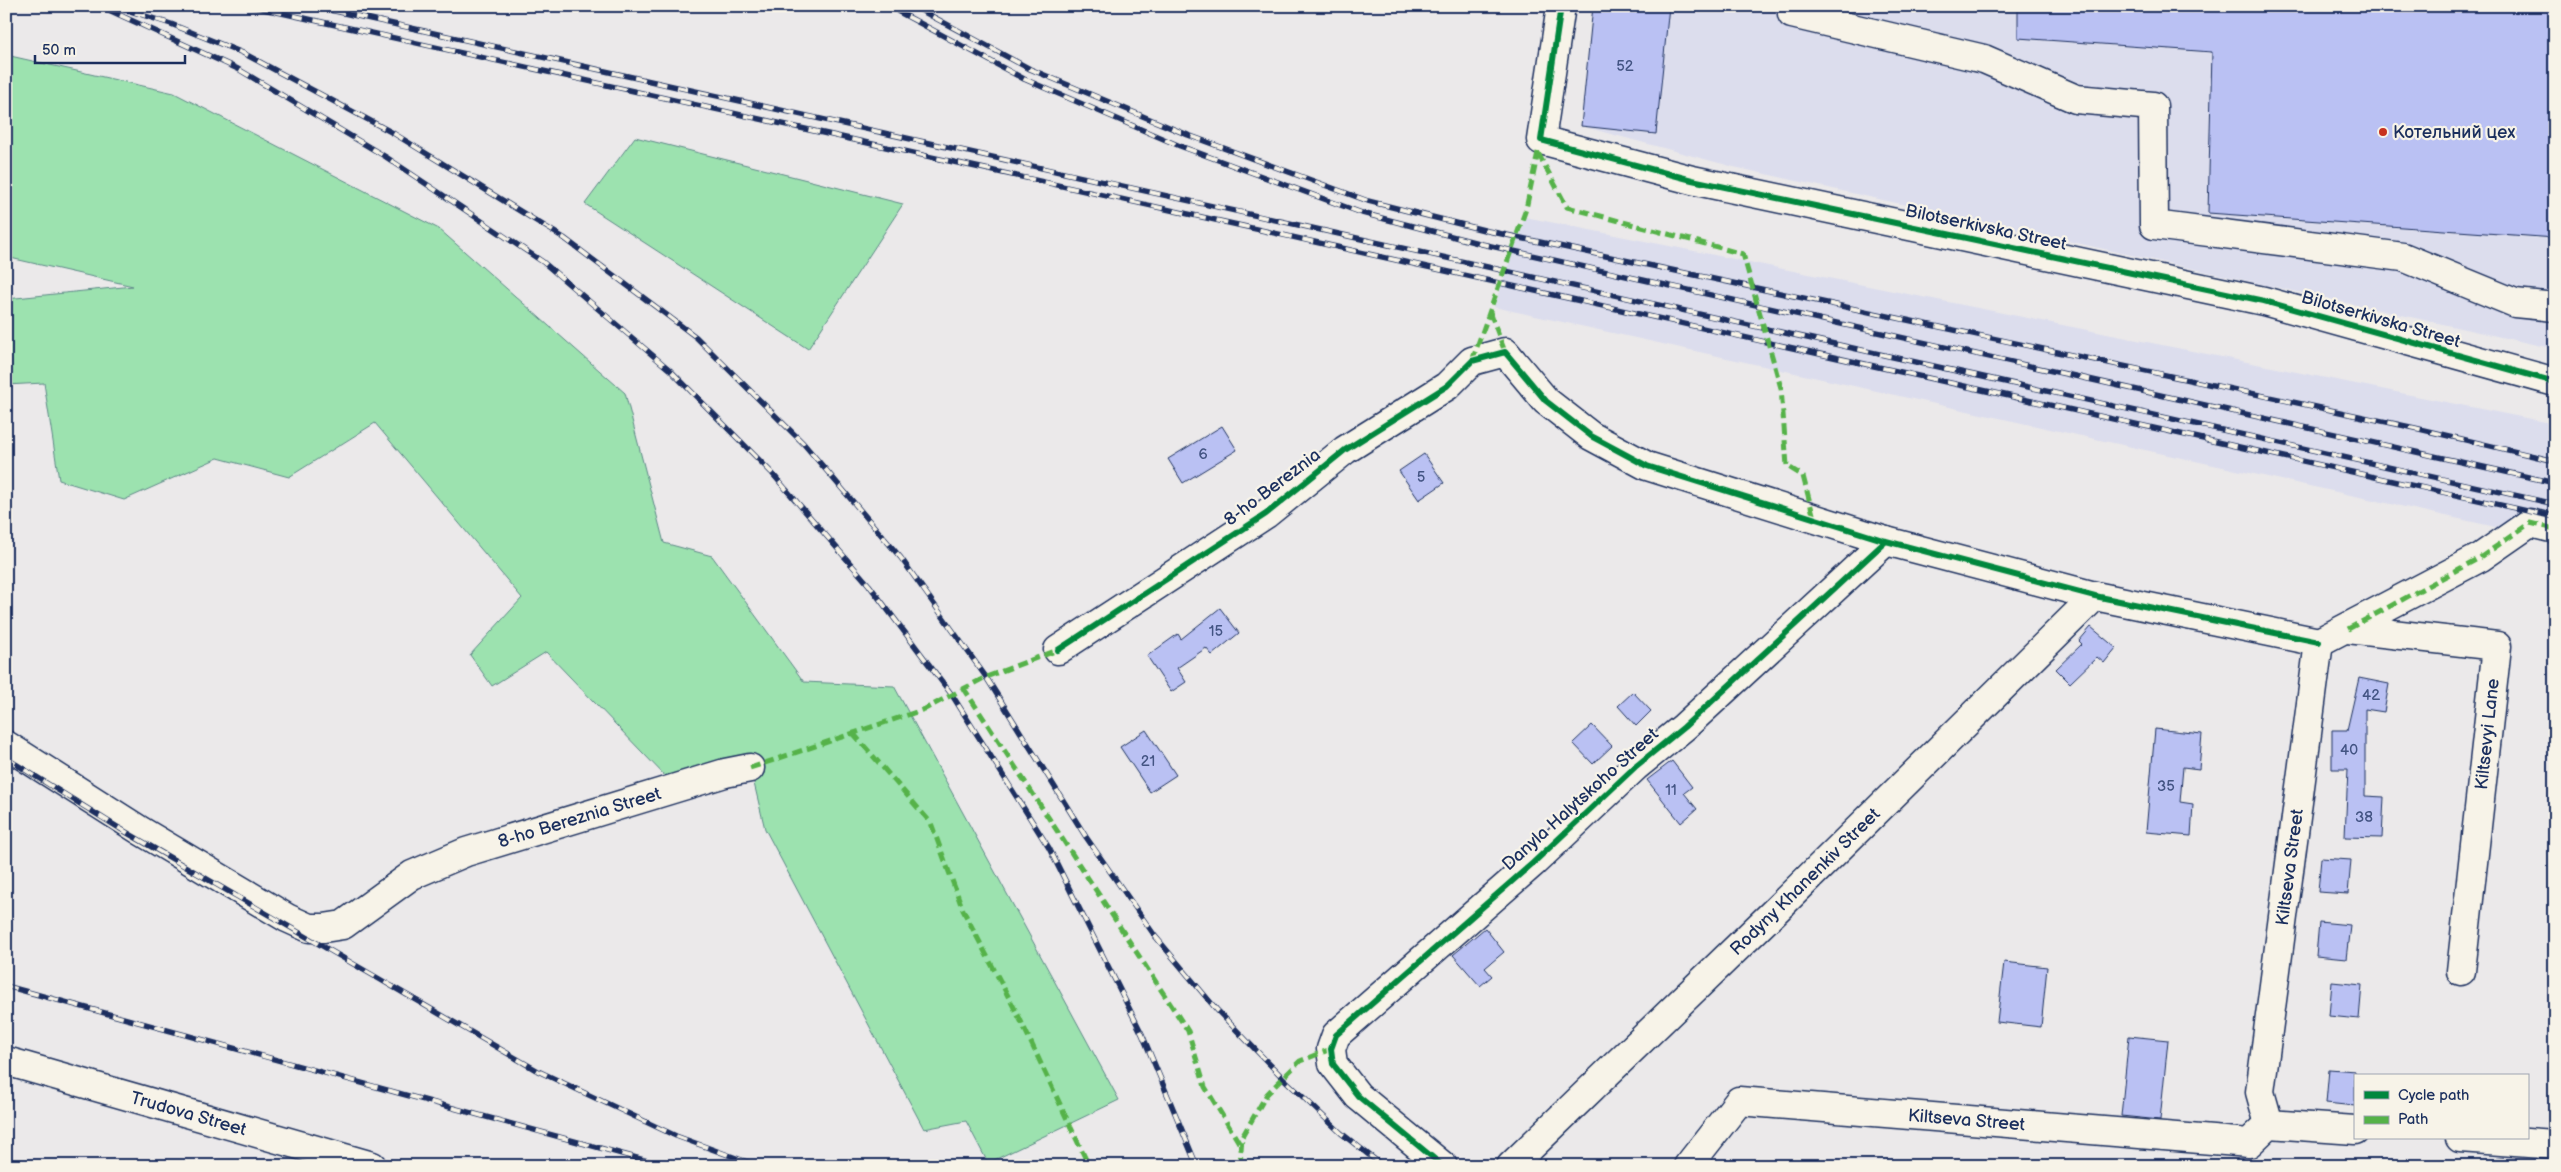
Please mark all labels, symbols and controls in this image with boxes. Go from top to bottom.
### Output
scale bar [35,32,185,64]
text: 50 m [42,41,76,60]
house number: 52 [1616,57,1634,76]
place label: Котельний цех [2393,122,2515,143]
marker: Котельний цех [2377,126,2389,138]
street label: Bilotserkivska Street [1903,200,2069,255]
street label: Bilotserkivska Street [2299,287,2463,352]
street label: 8-ho Bereznia [1220,444,1325,530]
house number: 6 [1198,445,1208,464]
house number: 5 [1417,468,1425,487]
house number: 15 [1209,622,1223,641]
street label: Kiltsevyi Lane [2471,677,2504,791]
house number: 42 [2362,686,2380,705]
street label: Danyla Halytskoho Street [1498,723,1663,875]
house number: 40 [2340,741,2358,760]
house number: 21 [1141,752,1155,771]
house number: 35 [2157,777,2175,796]
house number: 11 [1665,781,1677,800]
street label: 8-ho Bereznia Street [496,783,664,853]
street label: Rodyny Khanenkiv Street [1726,804,1885,960]
street label: Kiltseva Street [2272,807,2308,927]
house number: 38 [2355,808,2373,827]
legend [2354,1074,2528,1140]
text: Cycle path [2398,1086,2469,1105]
street label: Trudova Street [128,1087,249,1141]
street label: Kiltseva Street [1907,1105,2026,1136]
text: Path [2398,1110,2428,1129]

